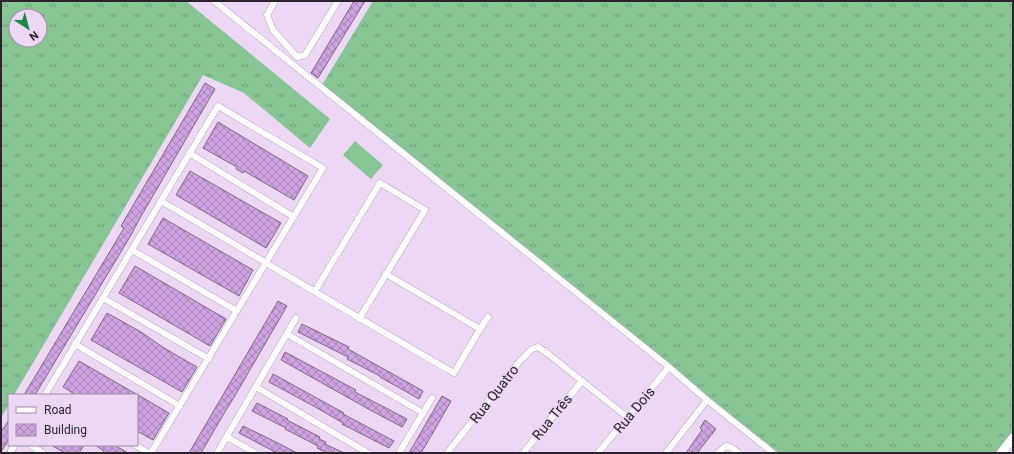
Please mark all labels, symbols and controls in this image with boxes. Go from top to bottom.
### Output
north arrow [8,8,48,48]
text: N [26,28,41,43]
street label: Rua Quatro [466,362,522,426]
street label: Rua Dois [610,384,658,436]
street label: Rua Três [529,391,575,443]
legend [8,394,138,446]
text: Road [44,403,72,417]
text: Building [44,423,87,437]

